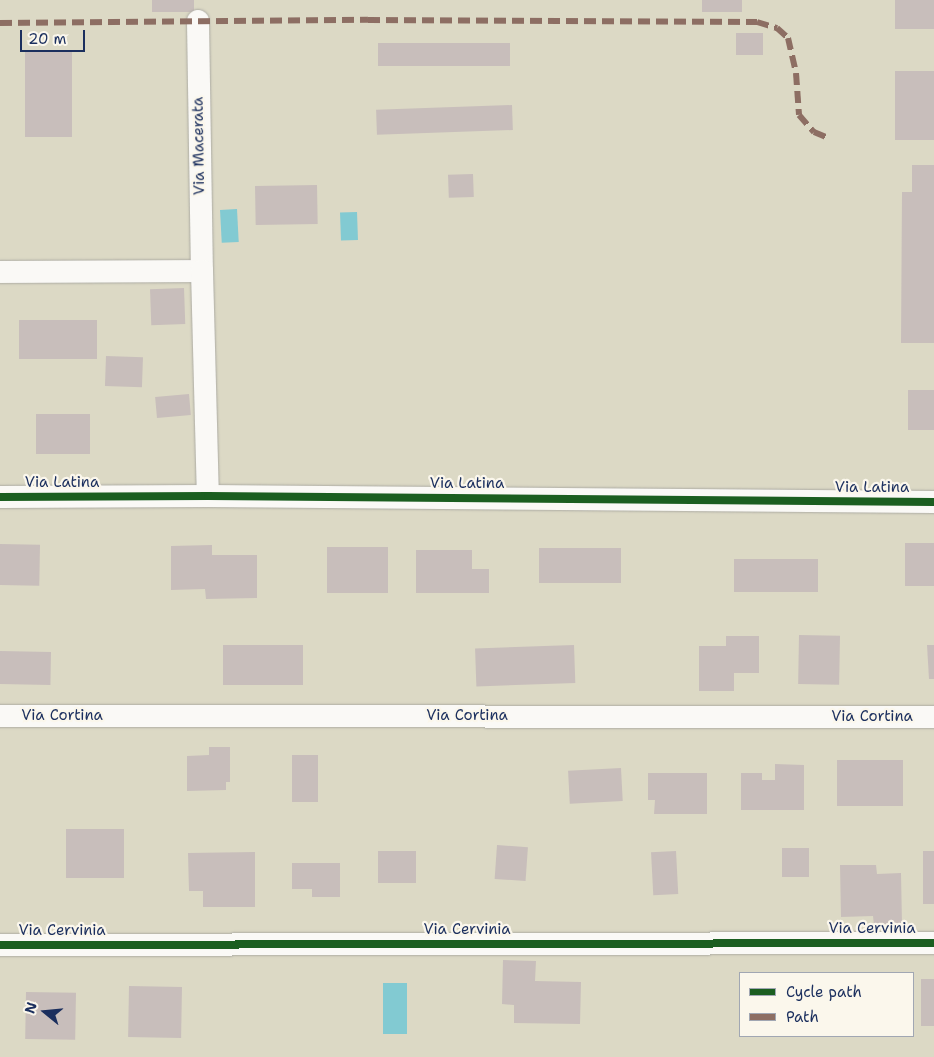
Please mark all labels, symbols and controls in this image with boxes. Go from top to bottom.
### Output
scale bar [22,20,88,52]
text: 20 m [28,29,67,49]
street label: Via Macerata [189,97,209,195]
street label: Via Latina [25,474,99,492]
street label: Via Latina [430,475,504,493]
street label: Via Latina [835,479,909,497]
street label: Via Cortina [21,707,103,725]
street label: Via Cortina [426,707,508,725]
street label: Via Cortina [831,708,913,726]
street label: Via Cervinia [828,920,916,938]
street label: Via Cervinia [423,921,511,939]
street label: Via Cervinia [18,922,106,940]
legend [739,972,914,1037]
text: Cycle path [786,982,862,1002]
north arrow [20,987,70,1037]
text: N [20,1000,41,1016]
text: Path [786,1007,819,1027]

